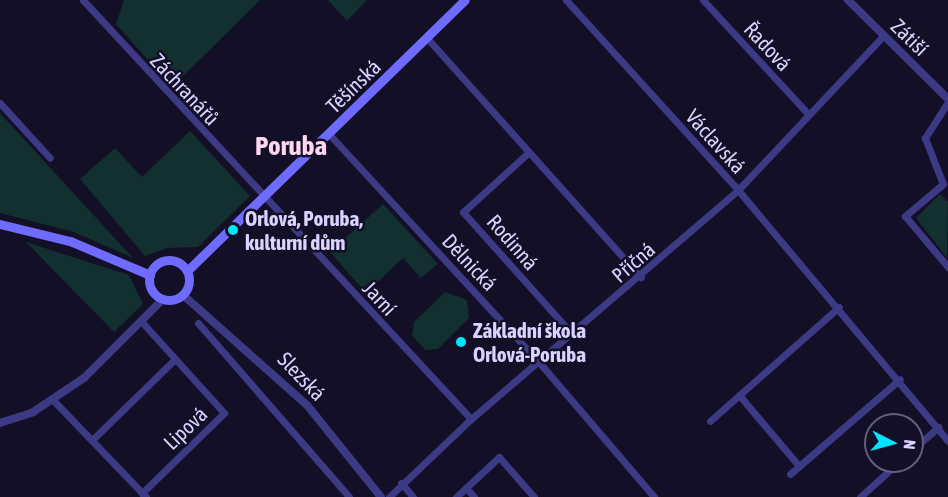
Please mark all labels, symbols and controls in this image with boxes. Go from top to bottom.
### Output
street label: Zátiší [886,13,934,61]
street label: Řadová [739,16,797,76]
street label: Záchranářů [145,48,225,130]
street label: Těšínská [320,54,386,118]
street label: Václavská [681,104,751,178]
district label: Poruba [255,130,327,162]
place label: Orlová, Poruba, kulturní dům [245,205,363,255]
street label: Rodinná [482,209,544,275]
marker: Orlová, Poruba, kulturní dům [226,223,240,237]
street label: Dělnická [437,228,503,296]
street label: Příčná [606,236,660,288]
street label: Jarní [358,276,402,320]
place label: Základní škola Orlová-Poruba [473,317,586,367]
marker: Základní škola Orlová-Poruba [454,335,468,349]
street label: Slezská [273,346,331,406]
street label: Lipová [158,401,212,455]
north arrow [864,413,924,473]
text: N [900,439,919,450]

